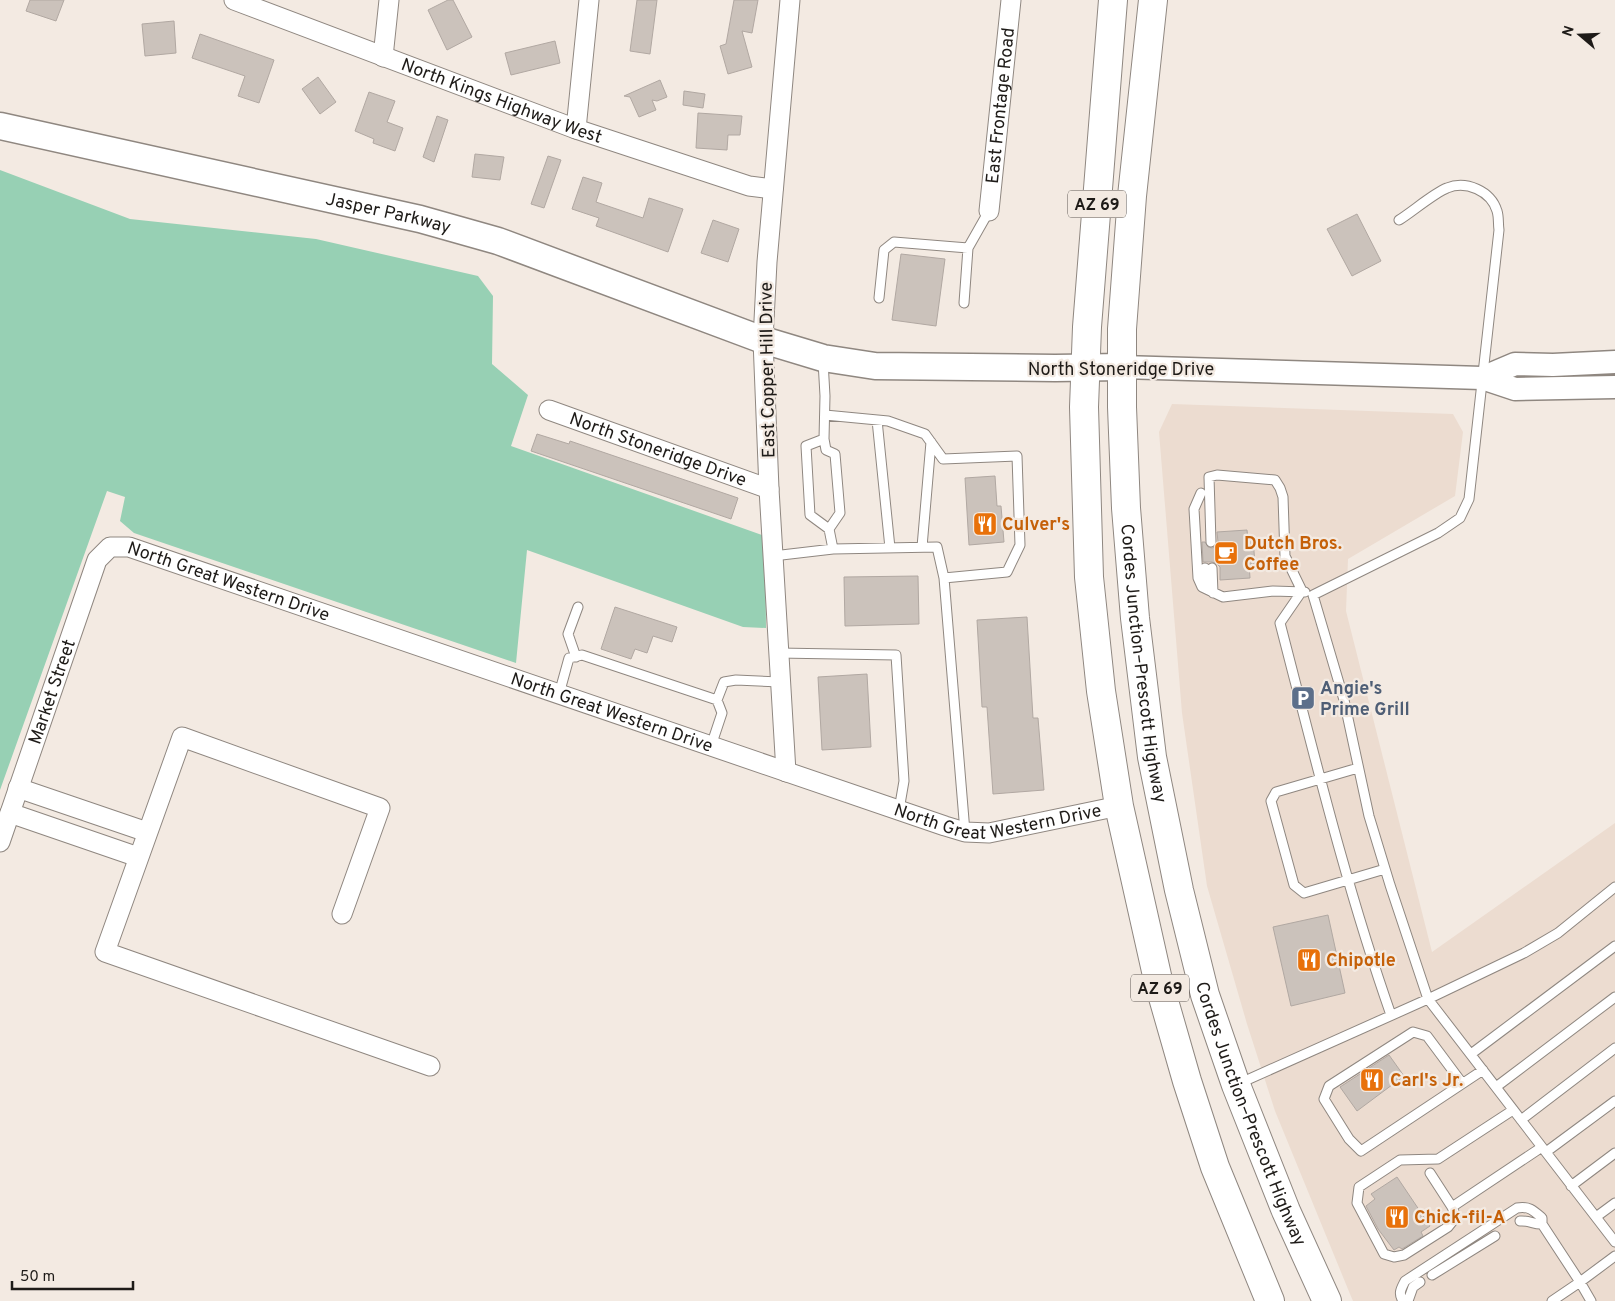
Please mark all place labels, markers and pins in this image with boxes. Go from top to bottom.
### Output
restaurant icon: Culver's [972,511,998,537]
place label: Culver's [1002,514,1070,537]
place label: Dutch Bros. Coffee [1244,533,1342,577]
cafe icon: Dutch Bros. Coffee [1213,540,1239,566]
place label: Angie's Prime Grill [1320,678,1410,722]
parking icon: Angie's Prime Grill [1290,685,1316,711]
restaurant icon: Chipotle [1296,947,1322,973]
place label: Chipotle [1326,950,1396,973]
restaurant icon: Carl's Jr. [1359,1067,1385,1093]
place label: Carl's Jr. [1390,1070,1463,1093]
restaurant icon: Chick-fil-A [1384,1204,1410,1230]
place label: Chick-fil-A [1414,1207,1506,1230]

